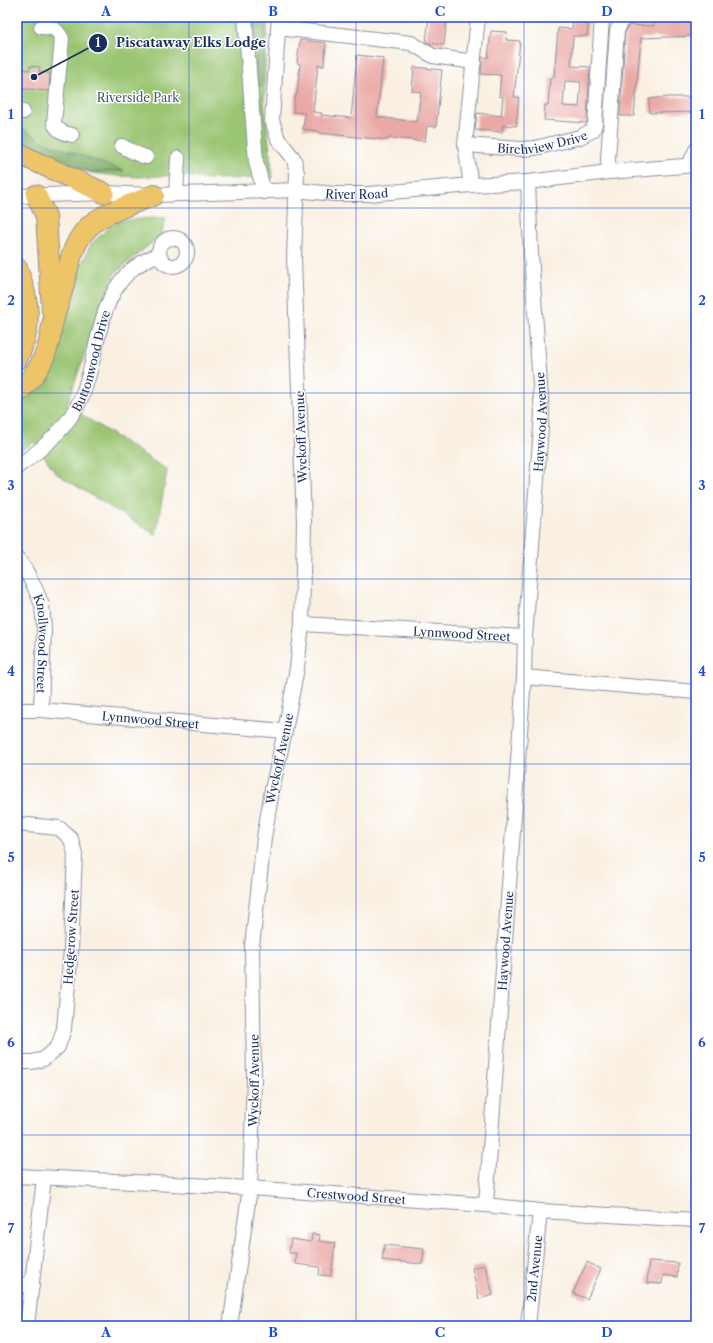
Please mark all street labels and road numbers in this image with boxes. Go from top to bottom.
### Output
street label: Birchview Drive [497,127,590,157]
street label: River Road [324,185,389,202]
street label: Buttonwood Drive [68,308,113,414]
street label: Haywood Avenue [530,371,550,472]
street label: Wyckoff Avenue [292,390,310,485]
street label: Knollwood Street [31,591,52,695]
street label: Lynnwood Street [413,623,512,644]
street label: Lynnwood Street [101,708,201,731]
street label: Wyckoff Avenue [262,712,296,806]
street label: Hedgerow Street [60,888,82,985]
street label: Haywood Avenue [494,890,516,991]
street label: Wyckoff Avenue [245,1034,262,1128]
street label: Crestwood Street [306,1185,407,1207]
street label: 2nd Avenue [523,1234,545,1302]

